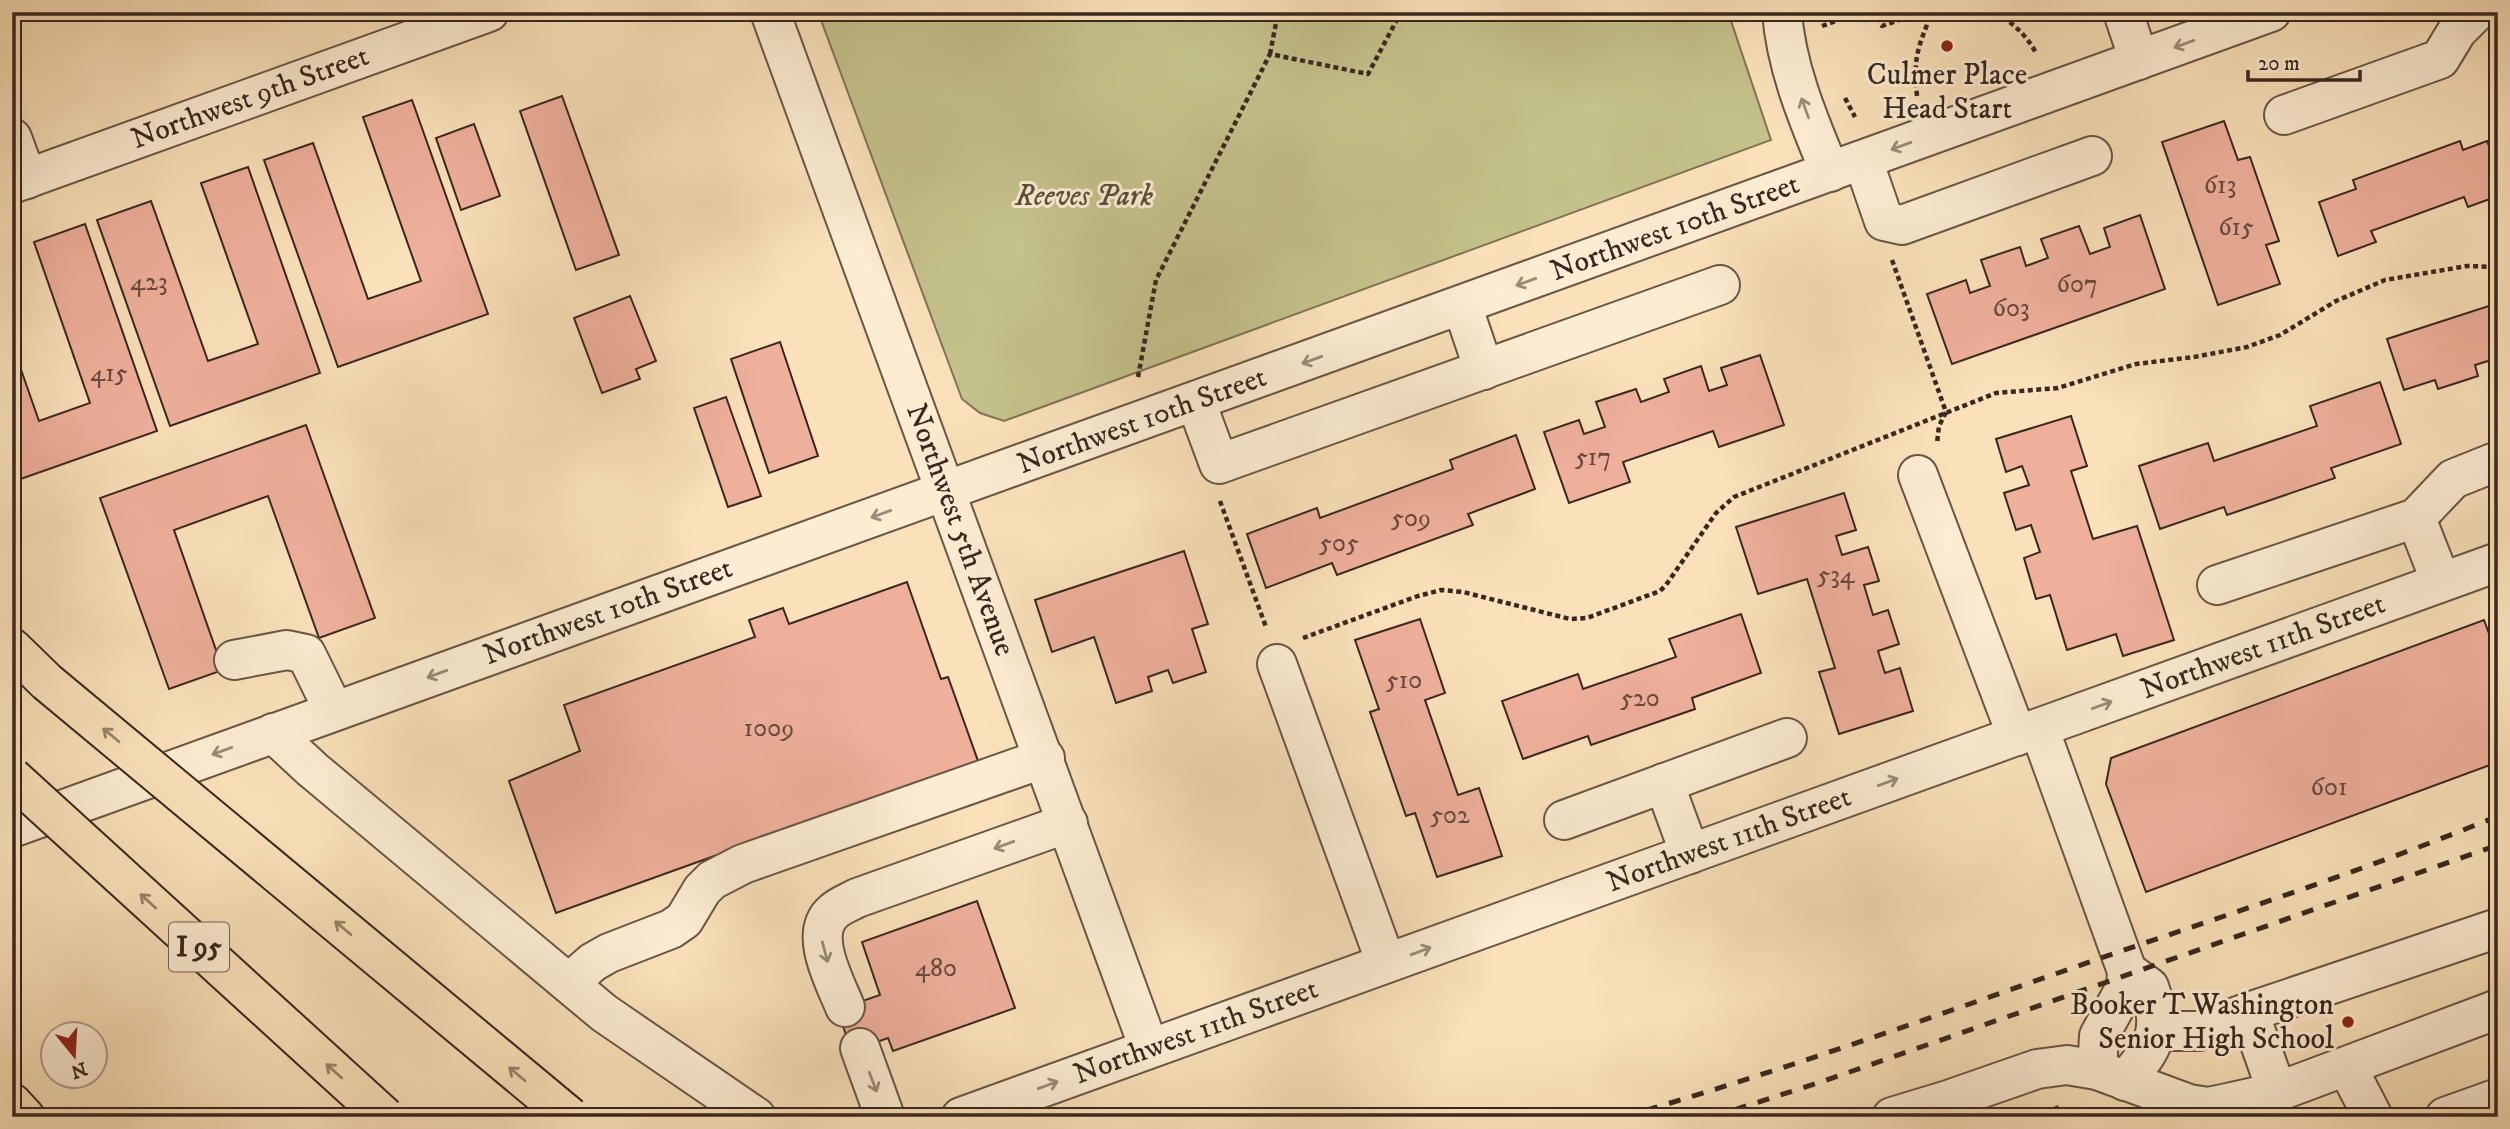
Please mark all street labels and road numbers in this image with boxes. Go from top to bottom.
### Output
street label: Northwest 9th Street [126,38,374,158]
street label: Northwest 10th Street [1545,166,1805,290]
street label: Northwest 10th Street [1012,359,1272,483]
street label: Northwest 5th Avenue [897,399,1023,661]
street label: Northwest 10th Street [478,550,738,674]
street label: Northwest 11th Street [2136,586,2390,708]
street label: Northwest 11th Street [1602,779,1856,901]
road number: I 95 [169,922,229,972]
street label: Northwest 11th Street [1069,971,1323,1093]

